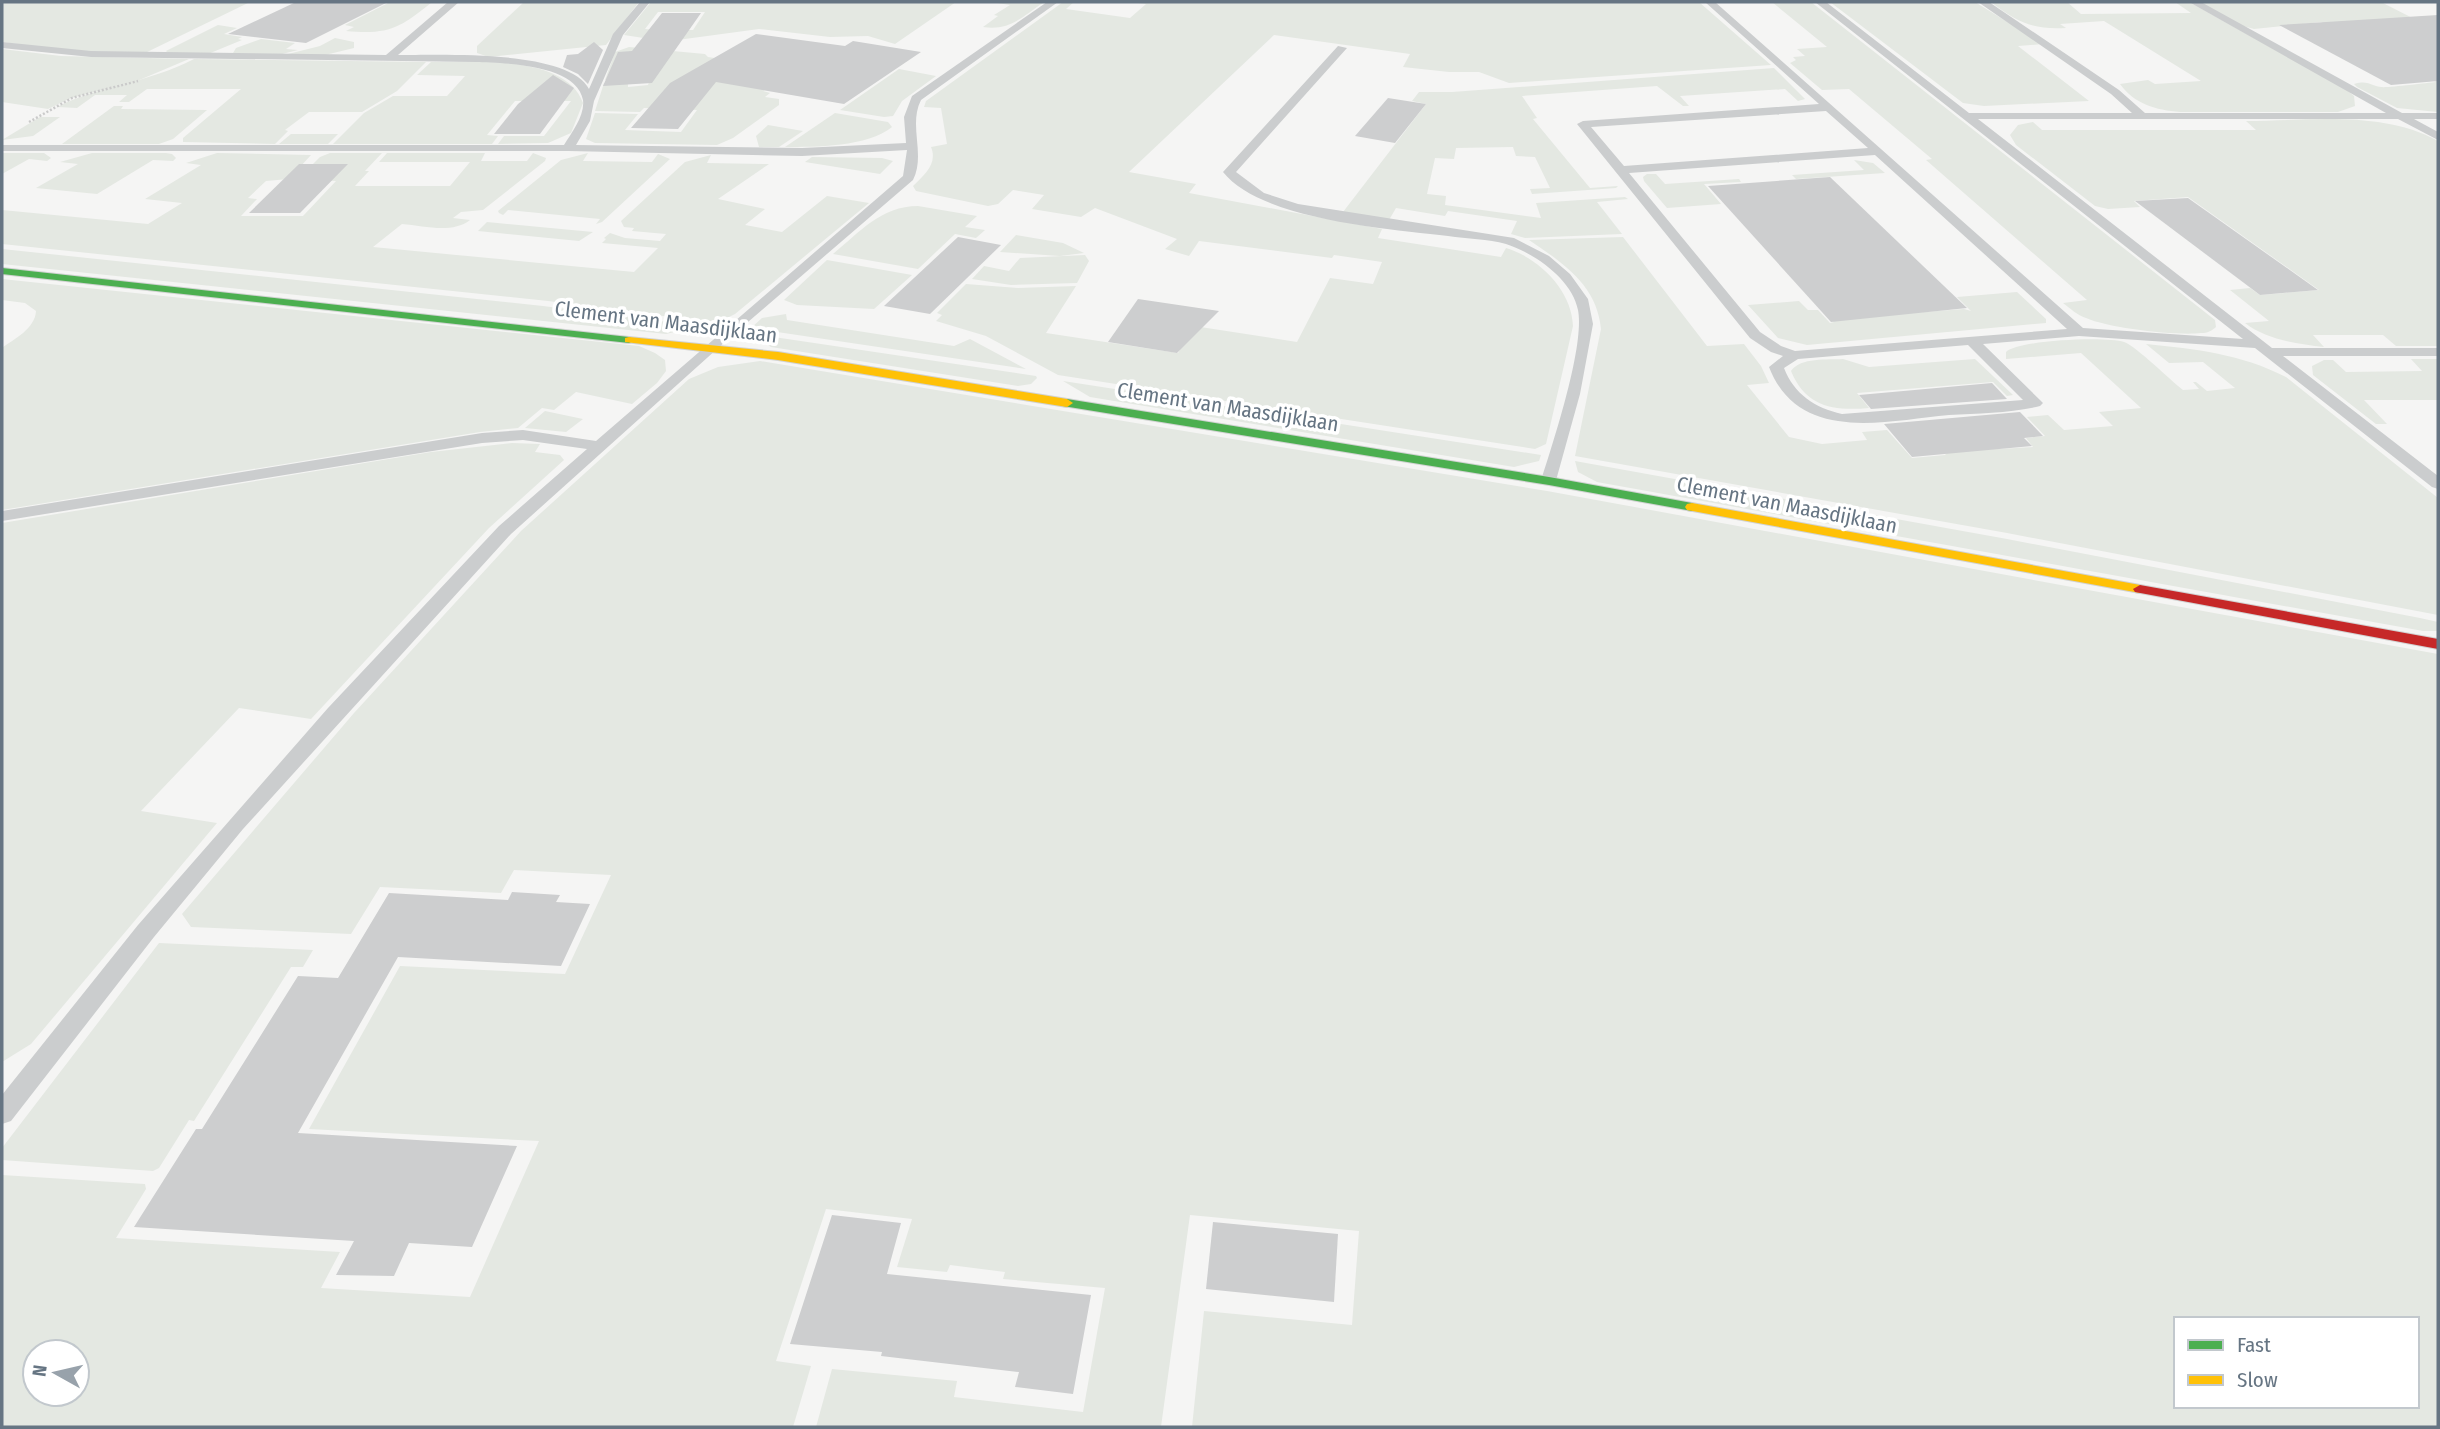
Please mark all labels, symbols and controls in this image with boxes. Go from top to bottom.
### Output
street label: Clement van Maasdijklaan [553,295,779,349]
street label: Clement van Maasdijklaan [1115,377,1341,437]
street label: Clement van Maasdijklaan [1675,471,1899,539]
legend [2174,1317,2419,1408]
text: Fast [2237,1332,2271,1358]
north arrow [21,1338,91,1408]
text: N [27,1363,52,1378]
text: Slow [2237,1367,2278,1393]

